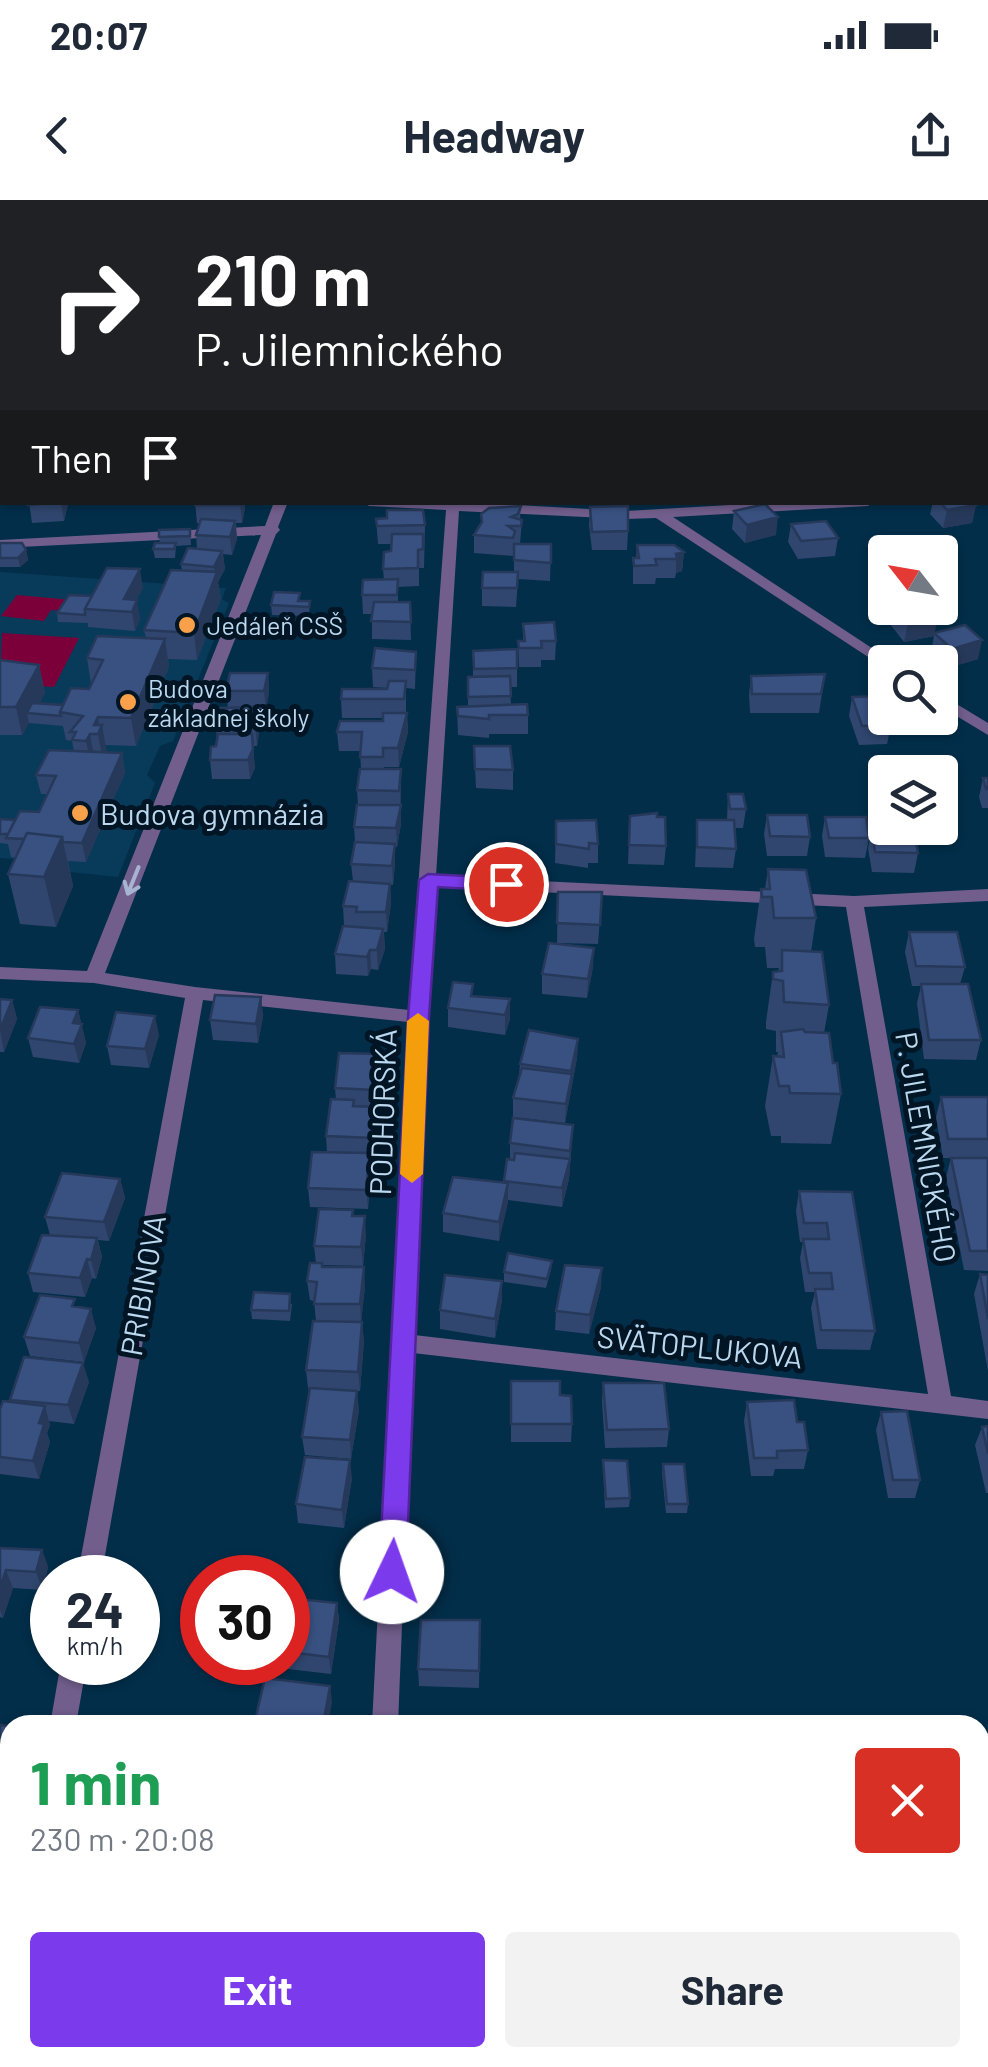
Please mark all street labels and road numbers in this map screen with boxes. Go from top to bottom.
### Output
street label: PODHORSKÁ [361,1028,403,1196]
street label: P. JILEMNICKÉHO [889,1029,965,1265]
street label: PRIBINOVA [112,1212,172,1358]
street label: SVÄTOPLUKOVA [595,1317,805,1375]

